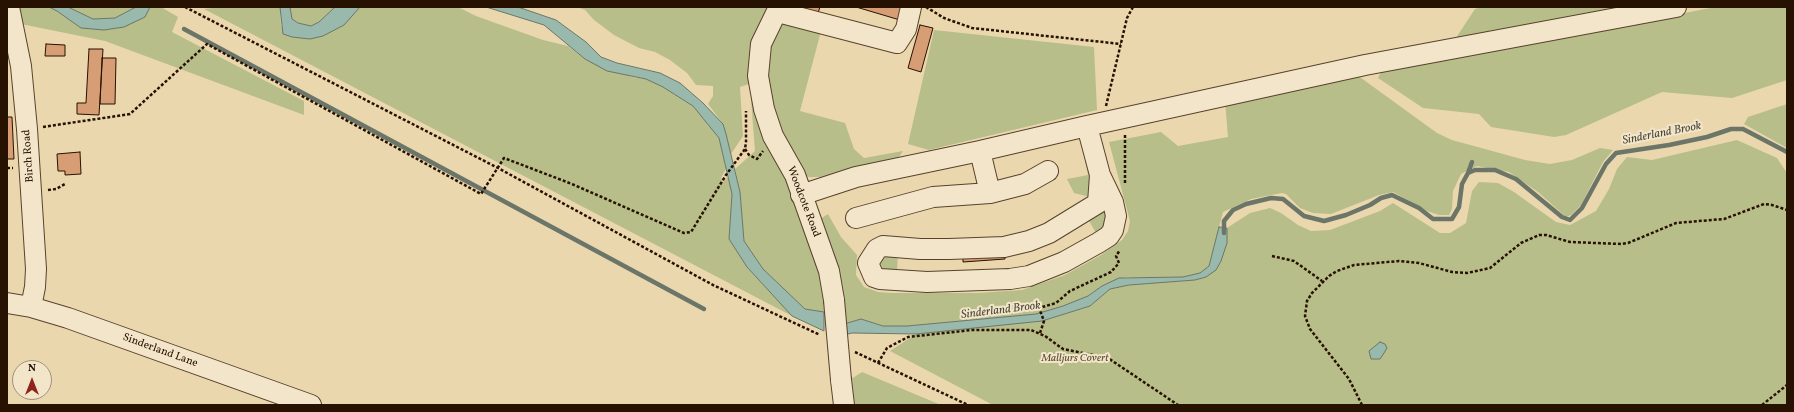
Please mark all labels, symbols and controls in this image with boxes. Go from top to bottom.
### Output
water label: Sinderland Brook [1621,119,1703,149]
street label: Birch Road [21,129,37,183]
street label: Woodcote Road [783,165,823,239]
water label: Sinderland Brook [960,299,1042,323]
street label: Sinderland Lane [121,331,199,371]
park label: Malljurs Covert [1041,352,1109,366]
north arrow [12,360,52,400]
text: N [28,361,36,376]

